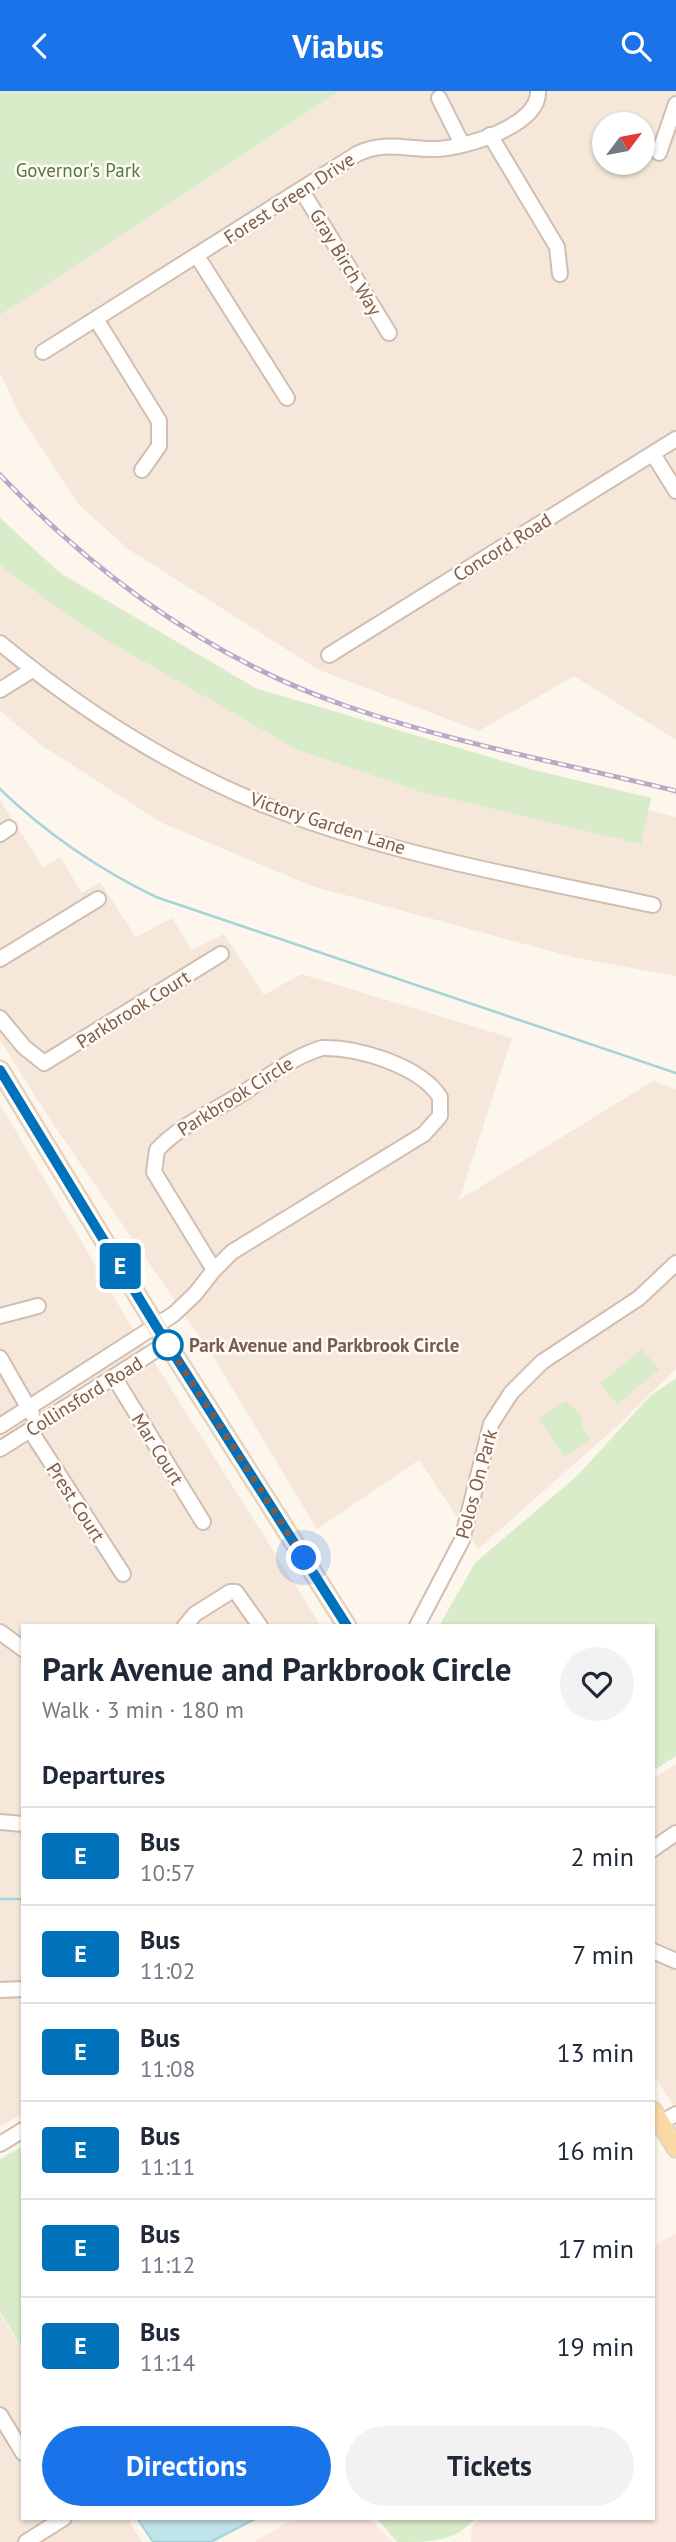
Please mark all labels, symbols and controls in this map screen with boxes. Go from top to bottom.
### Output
text: Viabus [292,25,384,67]
icon: back [21,27,59,65]
icon: search [617,27,655,65]
north arrow [592,112,654,175]
map controls [592,112,655,175]
street label: Forest Green Drive [219,147,359,249]
park label: Governor's Park [16,158,140,182]
street label: Gray Birch Way [305,204,387,320]
street label: Concord Road [449,507,555,587]
street label: Victory Garden Lane [246,786,409,859]
street label: Parkbrook Court [72,964,195,1054]
street label: Parkbrook Circle [173,1051,297,1141]
line badge: E [97,1243,143,1289]
text: E [114,1250,126,1281]
marker: Park Avenue and Parkbrook Circle [153,1330,183,1360]
place label: Park Avenue and Parkbrook Circle [189,1333,459,1357]
street label: Collinsford Road [21,1351,147,1441]
street label: Mar Court [127,1409,190,1490]
street label: Polos On Park [450,1427,502,1541]
street label: Prest Court [42,1458,111,1547]
your location [286,1540,321,1575]
text: Park Avenue and Parkbrook Circle [42,1647,511,1690]
button: heart [560,1647,634,1721]
text: Walk · 3 min · 180 m [42,1695,244,1724]
text: Departures [42,1758,165,1791]
text: Bus [140,1825,180,1858]
text: E [74,1840,87,1871]
text: 2 min [571,1840,634,1873]
text: 10:57 [140,1858,195,1887]
text: Bus [140,1923,180,1956]
text: E [74,1938,87,1969]
text: 7 min [572,1938,634,1971]
text: 11:02 [140,1956,195,1985]
text: Bus [140,2021,180,2054]
text: E [74,2036,87,2067]
text: 13 min [556,2036,634,2069]
text: 11:08 [140,2054,195,2083]
text: Bus [140,2119,180,2152]
text: E [74,2134,87,2165]
text: 16 min [556,2134,634,2167]
text: 11:11 [140,2152,195,2181]
text: Bus [140,2217,180,2250]
text: E [74,2232,87,2263]
text: 17 min [558,2232,634,2265]
text: 11:12 [140,2250,195,2279]
text: Bus [140,2315,180,2348]
text: E [74,2330,87,2361]
text: 19 min [556,2330,634,2363]
text: 11:14 [140,2348,195,2377]
button: Directions [42,2426,331,2506]
button: Tickets [345,2426,634,2506]

